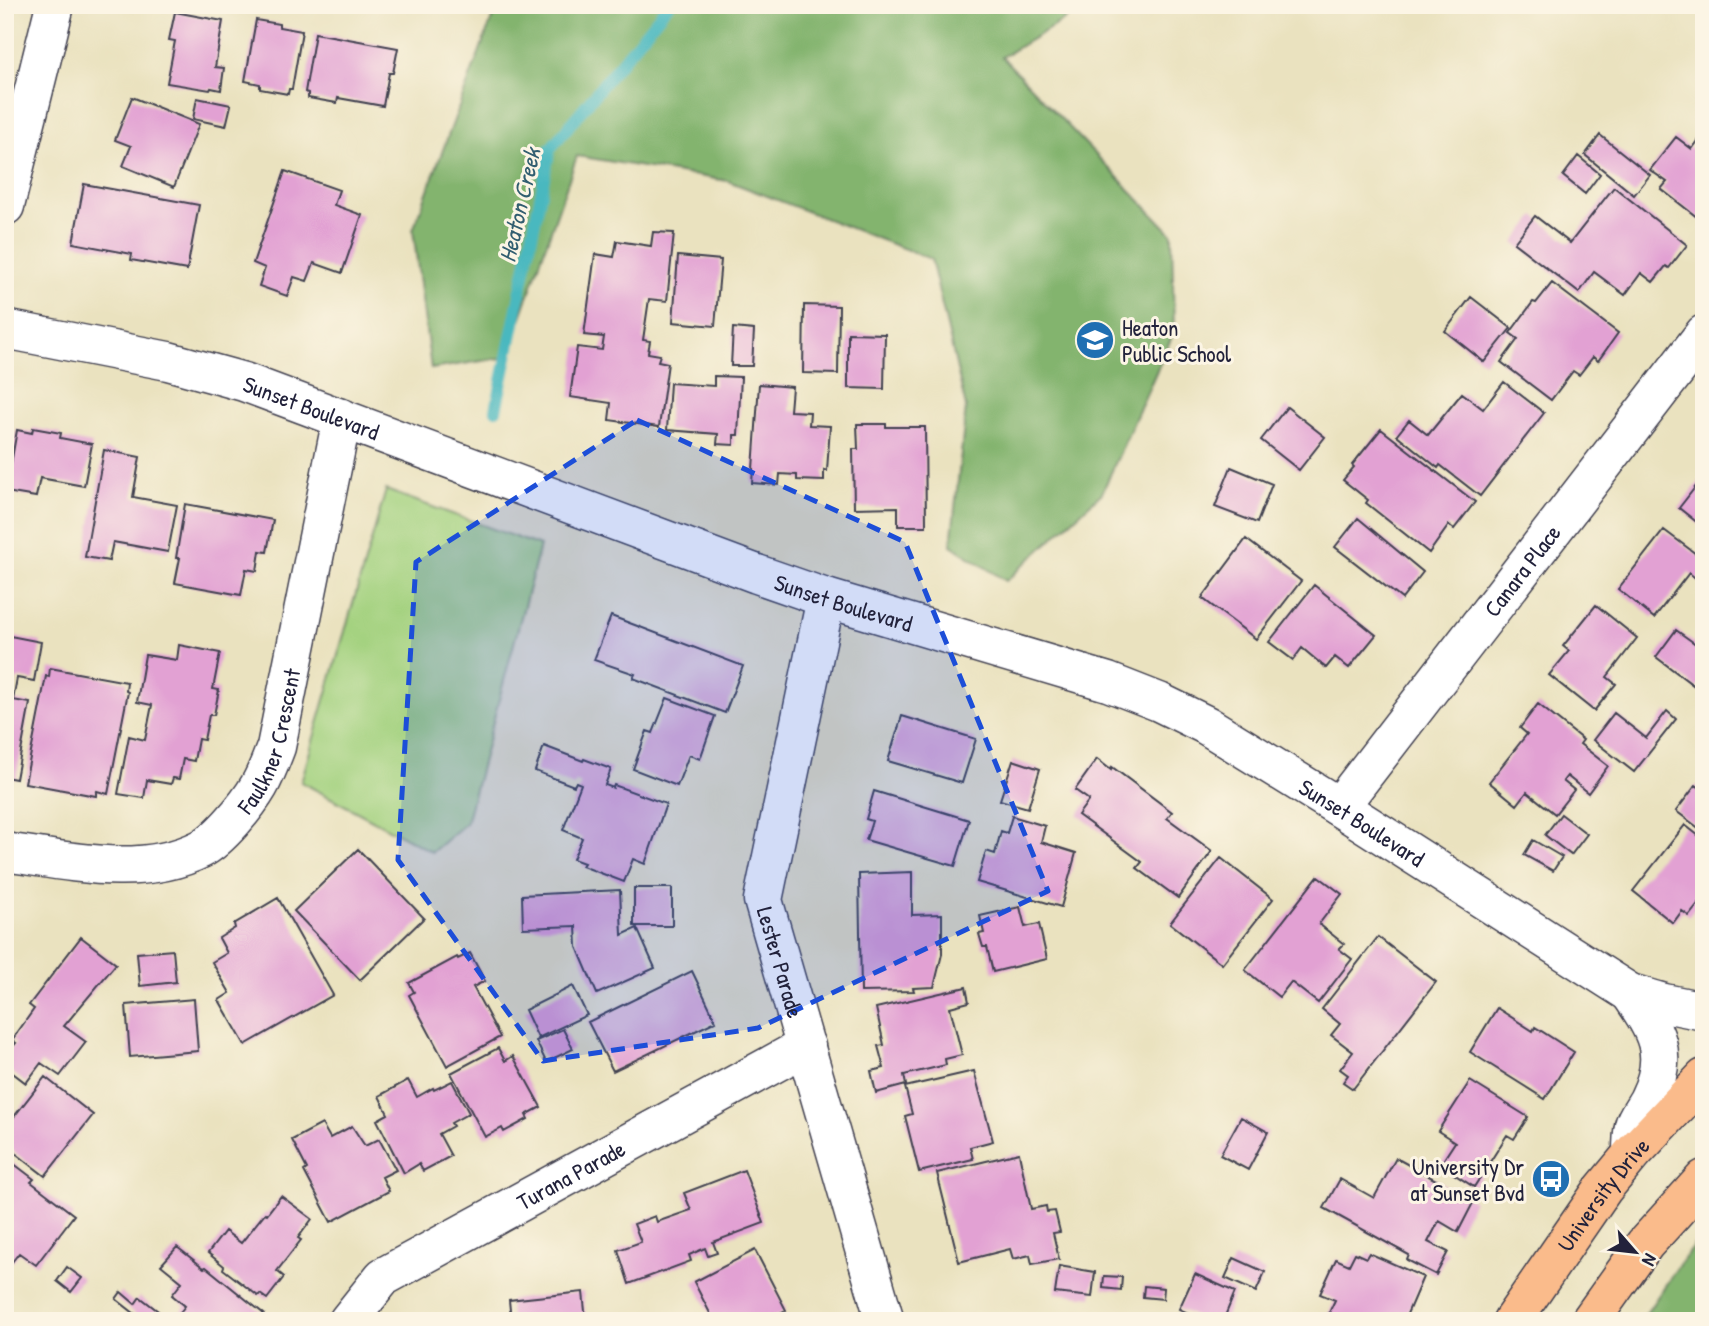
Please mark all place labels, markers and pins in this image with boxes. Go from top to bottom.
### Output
place label: Heaton Public School [1122,312,1232,369]
school or university icon: Heaton Public School [1074,319,1116,361]
place label: University Dr at Sunset Bvd [1411,1151,1524,1208]
bus stop icon: University Dr at Sunset Bvd [1530,1158,1572,1200]

